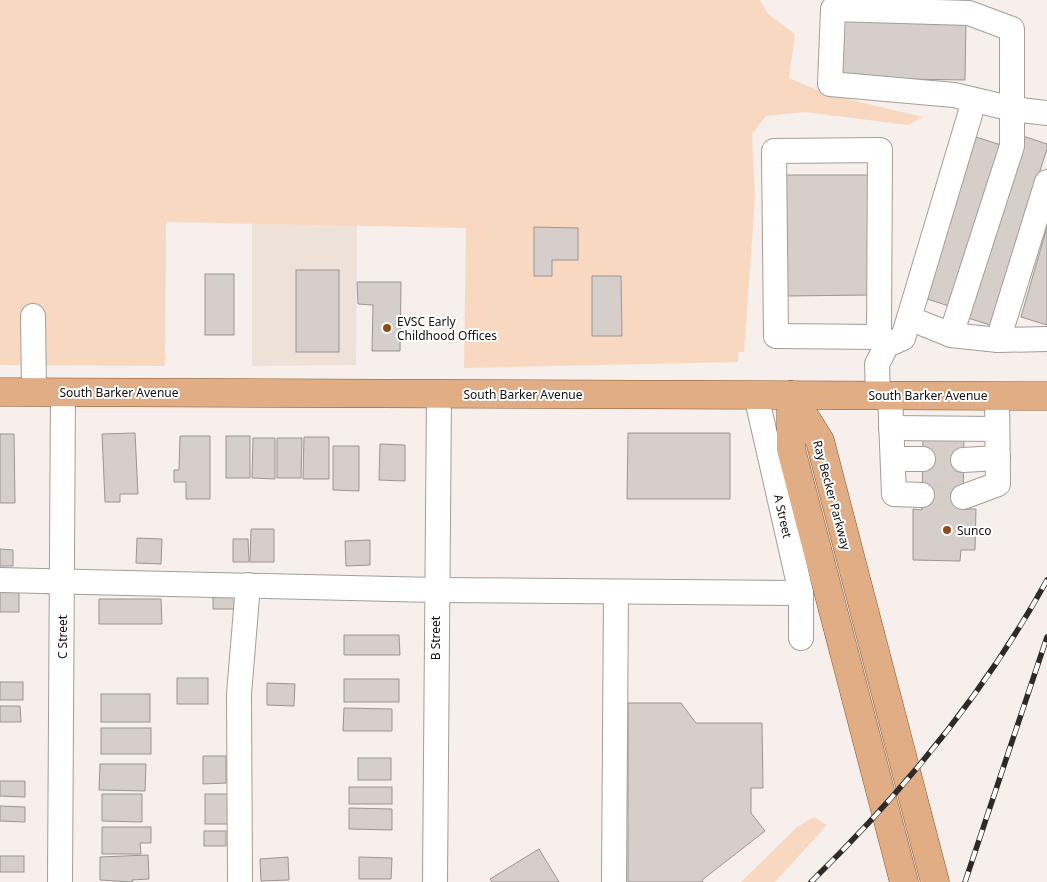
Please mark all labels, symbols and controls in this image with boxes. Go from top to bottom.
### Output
place label: EVSC Early Childhood Offices [397,313,497,344]
marker: EVSC Early Childhood Offices [381,322,393,334]
street label: South Barker Avenue [59,384,179,401]
street label: South Barker Avenue [463,386,583,403]
street label: South Barker Avenue [868,387,988,404]
street label: Ray Becker Parkway [809,438,855,552]
street label: A Street [770,493,796,540]
place label: Sunco [957,522,991,539]
marker: Sunco [941,524,953,536]
street label: C Street [54,614,71,659]
street label: B Street [427,615,444,660]

